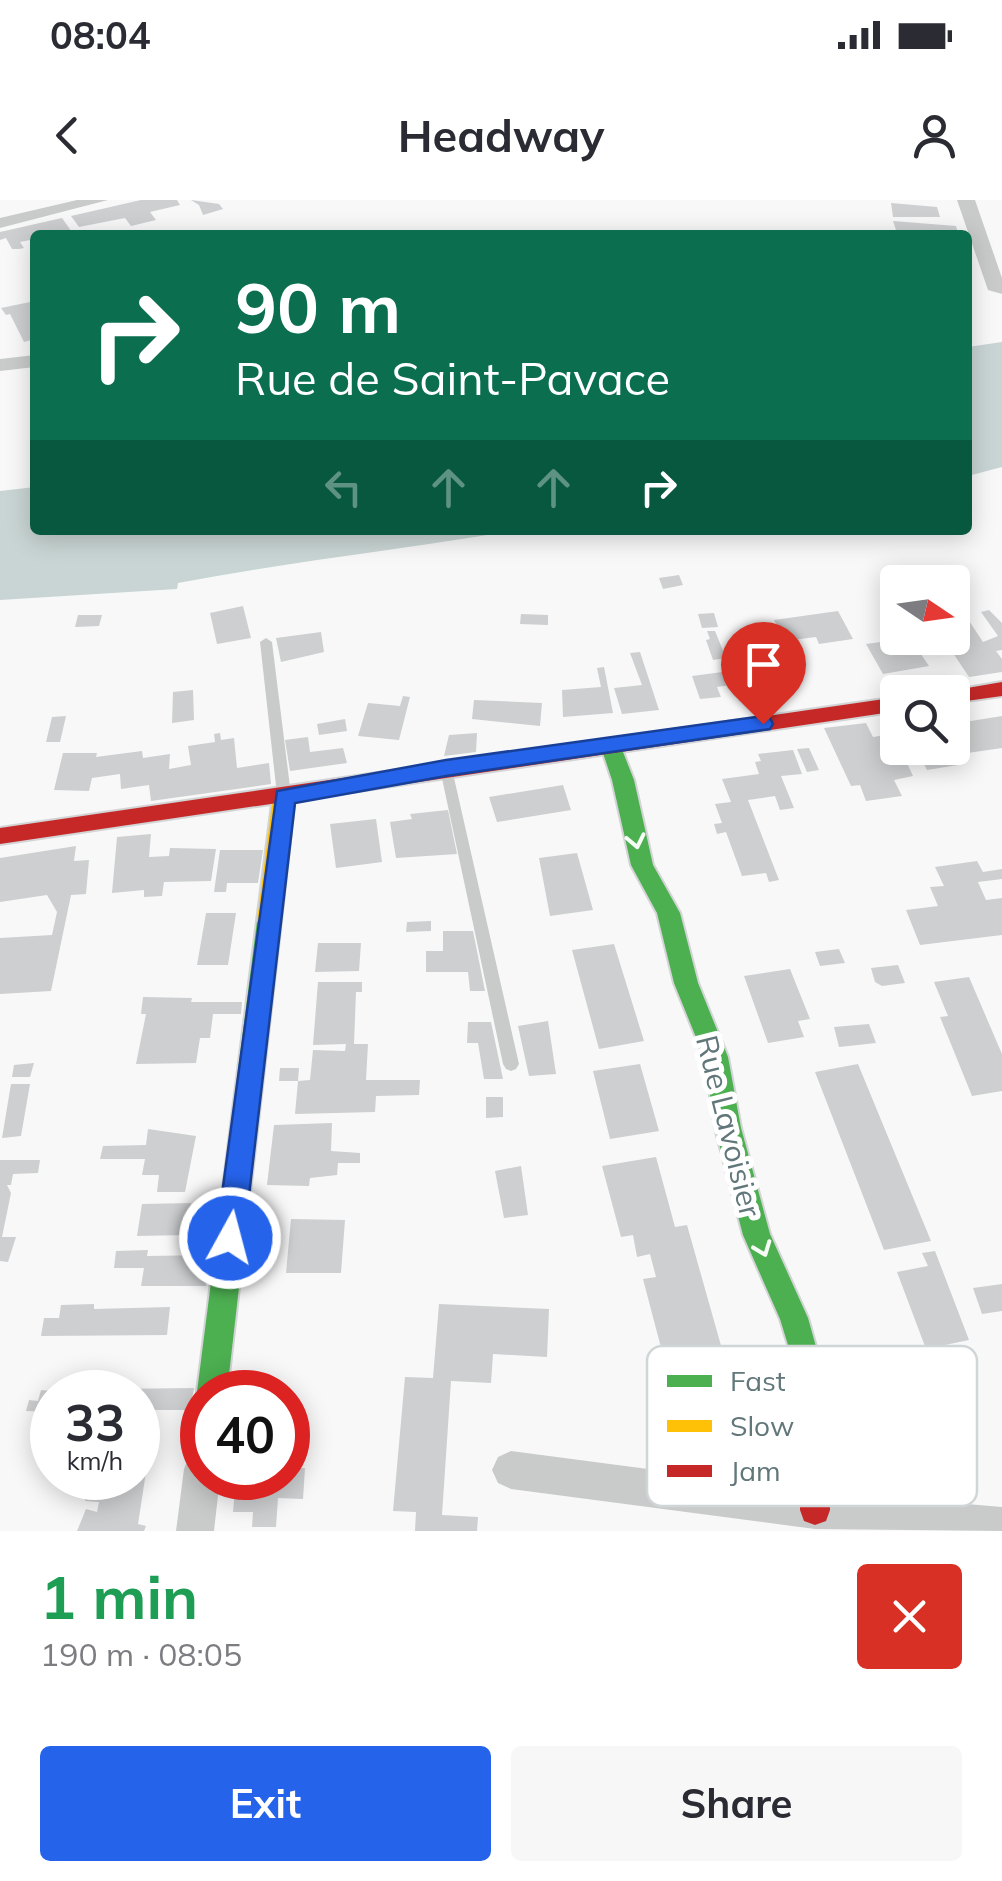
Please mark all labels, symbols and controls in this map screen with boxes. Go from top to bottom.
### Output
text: 08:04 [50,11,151,59]
text: Headway [398,107,604,163]
icon: back [40,108,95,163]
icon: person [907,108,962,163]
text: 90 m [235,263,401,351]
icon: right [70,270,200,400]
text: Rue de Saint-Pavace [235,350,670,406]
icon: left [316,460,371,515]
icon: ahead [421,460,476,515]
icon: ahead [526,460,581,515]
icon: right [631,460,686,515]
north arrow [880,565,970,655]
map controls [880,565,970,765]
pin [721,622,806,725]
icon: arrive [736,637,791,692]
button: search [880,675,970,765]
one-way arrow [625,832,646,849]
street label: Rue Lavoisier [688,1031,770,1221]
position arrow [178,1186,282,1290]
one-way arrow [751,1240,771,1257]
legend [647,1346,977,1506]
text: Fast [730,1363,786,1398]
speed limit sign: 40 [180,1370,310,1500]
text: 33 [65,1391,125,1454]
text: Slow [730,1408,794,1443]
text: km/h [67,1445,123,1476]
text: Jam [730,1453,781,1488]
text: 1 min [40,1559,198,1634]
button: close [857,1564,962,1669]
text: 190 m · 08:05 [40,1634,242,1674]
button: Exit [40,1746,491,1861]
button: Share [511,1746,962,1861]

